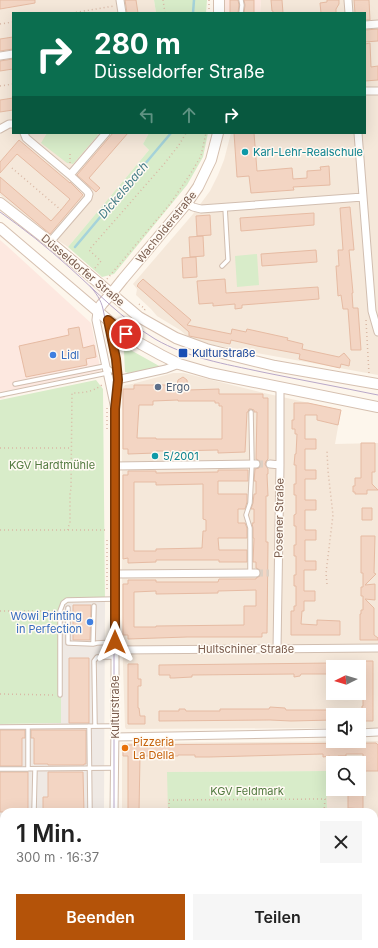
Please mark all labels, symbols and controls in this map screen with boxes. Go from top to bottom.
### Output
text: 280 m [94,27,181,61]
icon: right [28,28,80,80]
text: Düsseldorfer Straße [94,61,265,82]
icon: left [136,104,158,126]
icon: ahead [178,104,200,126]
icon: right [220,104,242,126]
place label: Karl-Lehr-Realschule [253,145,363,159]
marker: Karl-Lehr-Realschule [240,147,250,157]
water label: Dickelsbach [95,159,151,221]
street label: Wacholderstraße [133,188,199,266]
street label: Düsseldorfer Straße [39,231,127,309]
pin [109,317,143,351]
icon: arrive [115,323,137,345]
place label: Kulturstraße [192,346,256,360]
marker: Kulturstraße [177,347,189,359]
place label: Lidl [61,348,79,362]
marker: Lidl [48,350,58,360]
place label: Ergo [166,380,190,394]
marker: Ergo [153,382,163,392]
place label: 5/2001 [163,449,199,463]
marker: 5/2001 [150,451,160,461]
park label: KGV Hardtmühle [9,458,95,472]
street label: Posener Straße [271,478,287,558]
place label: Wowi Printing in Perfection [11,609,82,636]
marker: Wowi Printing in Perfection [85,617,95,627]
position arrow [94,621,136,663]
street label: Hultschiner Straße [198,642,294,656]
north arrow [326,660,366,700]
map controls [326,660,366,796]
street label: Kulturstraße [108,675,122,739]
button: sound [326,708,366,748]
place label: Pizzeria La Della [133,735,174,762]
marker: Pizzeria La Della [120,743,130,753]
button: search [326,756,366,796]
park label: KGV Feldmark [210,784,284,798]
text: 1 Min. [16,819,83,848]
button: close [320,821,362,863]
text: 300 m · 16:37 [16,849,99,865]
button: Beenden [16,894,185,940]
button: Teilen [193,894,362,940]

